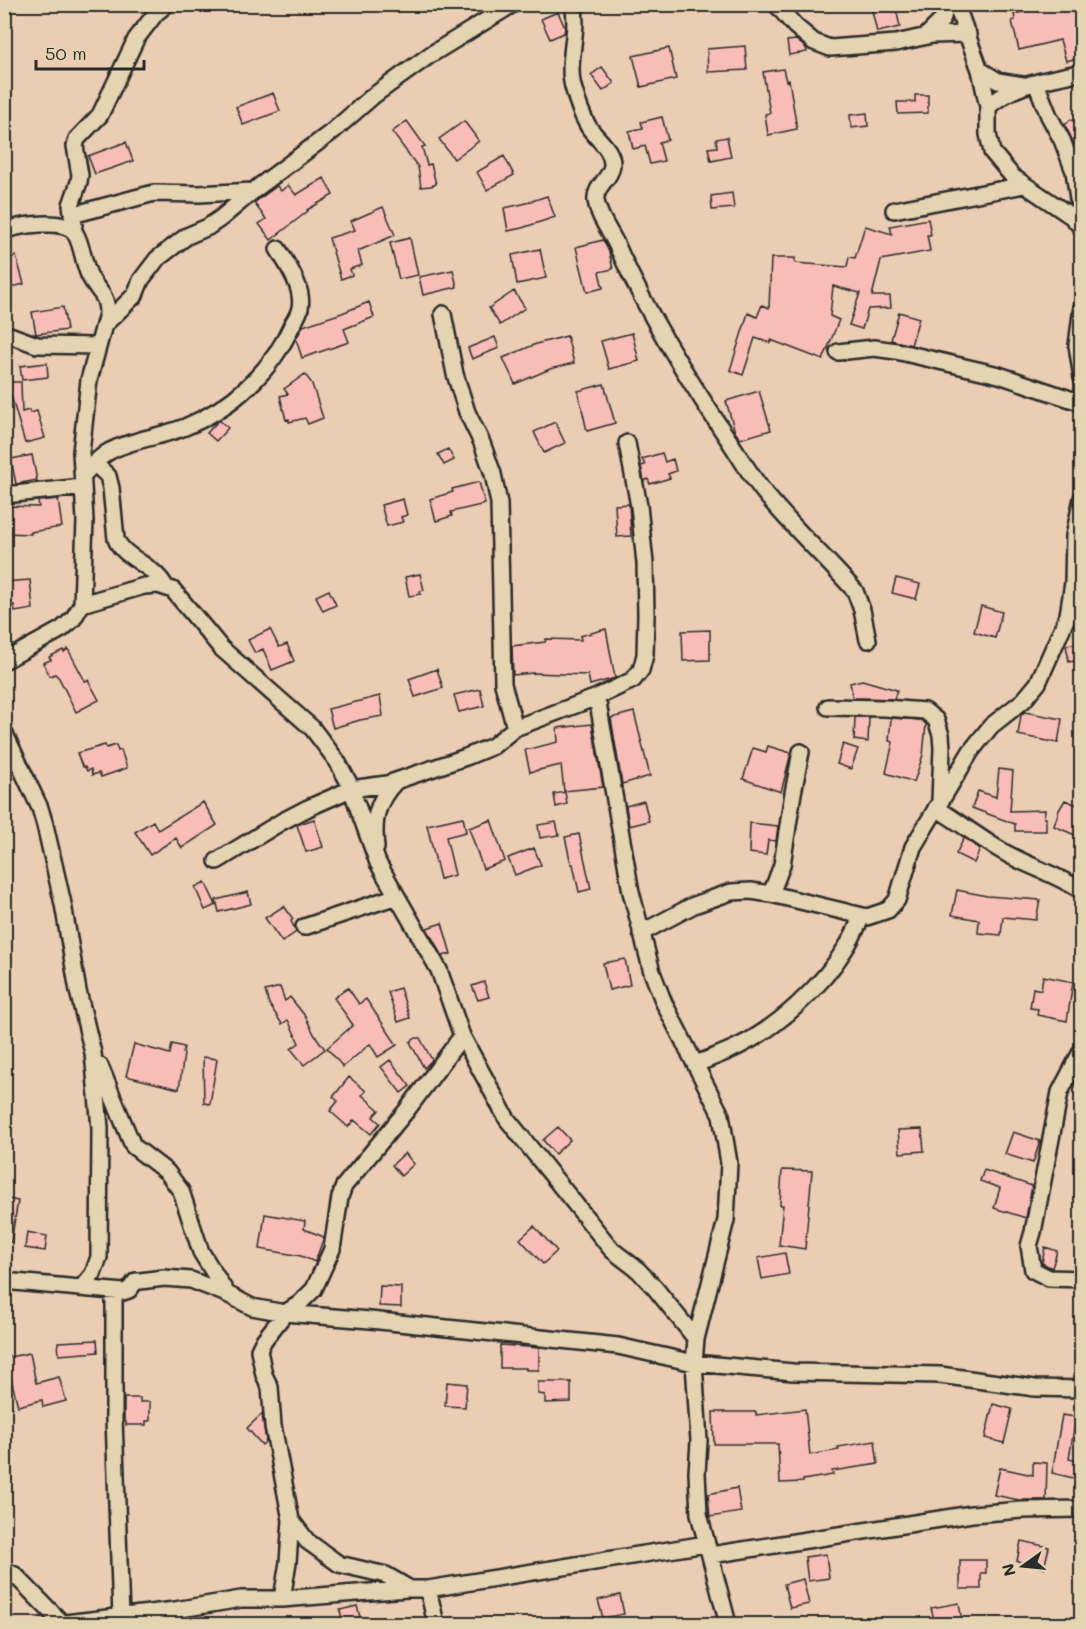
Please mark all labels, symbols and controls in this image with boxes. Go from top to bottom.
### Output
scale bar [36,33,144,71]
text: 50 m [45,41,87,65]
north arrow [993,1536,1053,1596]
text: N [996,1561,1020,1579]

